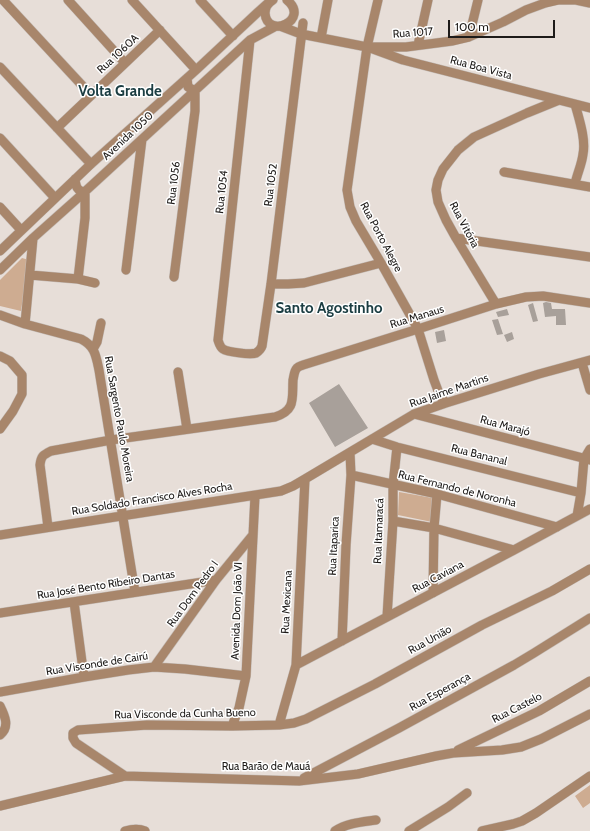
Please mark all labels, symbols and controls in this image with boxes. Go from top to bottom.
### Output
scale bar [450,12,557,38]
text: 100 m [455,19,489,34]
street label: Rua 1017 [392,25,434,41]
street label: Rua 1060A [95,31,141,77]
street label: Rua Boa Vista [449,53,513,83]
district label: Volta Grande [78,83,162,101]
street label: Avenida 1050 [100,109,156,163]
street label: Rua 1056 [165,161,183,205]
street label: Rua 1052 [262,163,280,207]
street label: Rua 1054 [213,170,231,214]
street label: Rua Porto Alegre [357,200,405,274]
street label: Rua Vitória [446,200,482,250]
district label: Santo Agostinho [276,300,382,318]
street label: Rua Manaus [388,303,446,331]
street label: Rua Sargento Paulo Moreira [101,355,137,483]
street label: Rua Jaime Martins [408,371,490,411]
street label: Rua Marajó [479,413,531,439]
street label: Rua Bananal [450,442,508,468]
street label: Rua Fernando de Noronha [397,468,517,510]
street label: Rua Soldado Francisco Alves Rocha [71,480,233,518]
street label: Rua Itamaracá [371,498,387,564]
street label: Rua Itaparica [326,516,342,576]
street label: Rua Dom Pedro I [165,558,221,630]
street label: Rua Caviana [410,558,466,596]
street label: Avenida Dom João VI [229,562,245,660]
street label: Rua José Bento Ribeiro Dantas [36,568,176,602]
street label: Rua Mexicana [279,570,295,634]
street label: Rua União [406,623,454,657]
street label: Rua Visconde de Cairú [45,649,149,679]
street label: Rua Esperança [407,670,473,714]
street label: Rua Castelo [490,690,544,726]
street label: Rua Visconde da Cunha Bueno [114,706,256,722]
street label: Rua Barão de Mauá [222,760,310,774]

